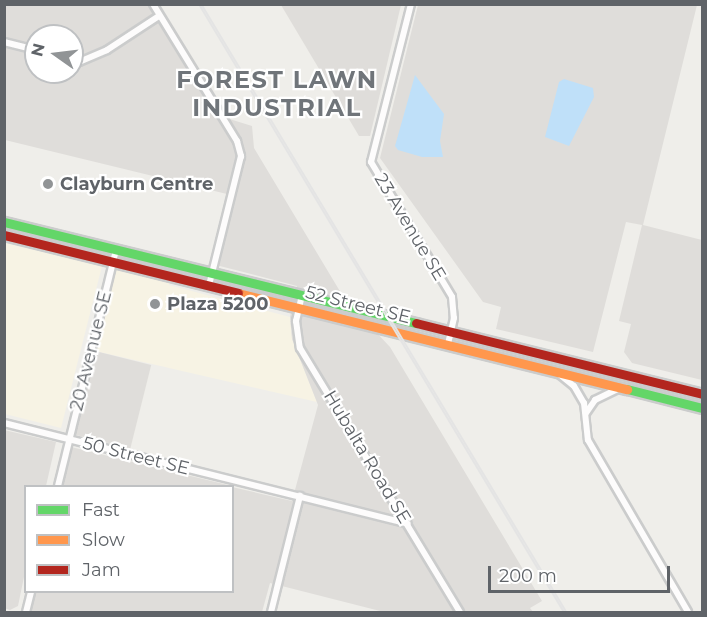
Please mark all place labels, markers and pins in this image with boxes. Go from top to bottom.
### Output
place label: Clayburn Centre [60,173,213,195]
marker: Clayburn Centre [41,177,55,191]
place label: Plaza 5200 [167,293,268,315]
marker: Plaza 5200 [148,297,162,311]

